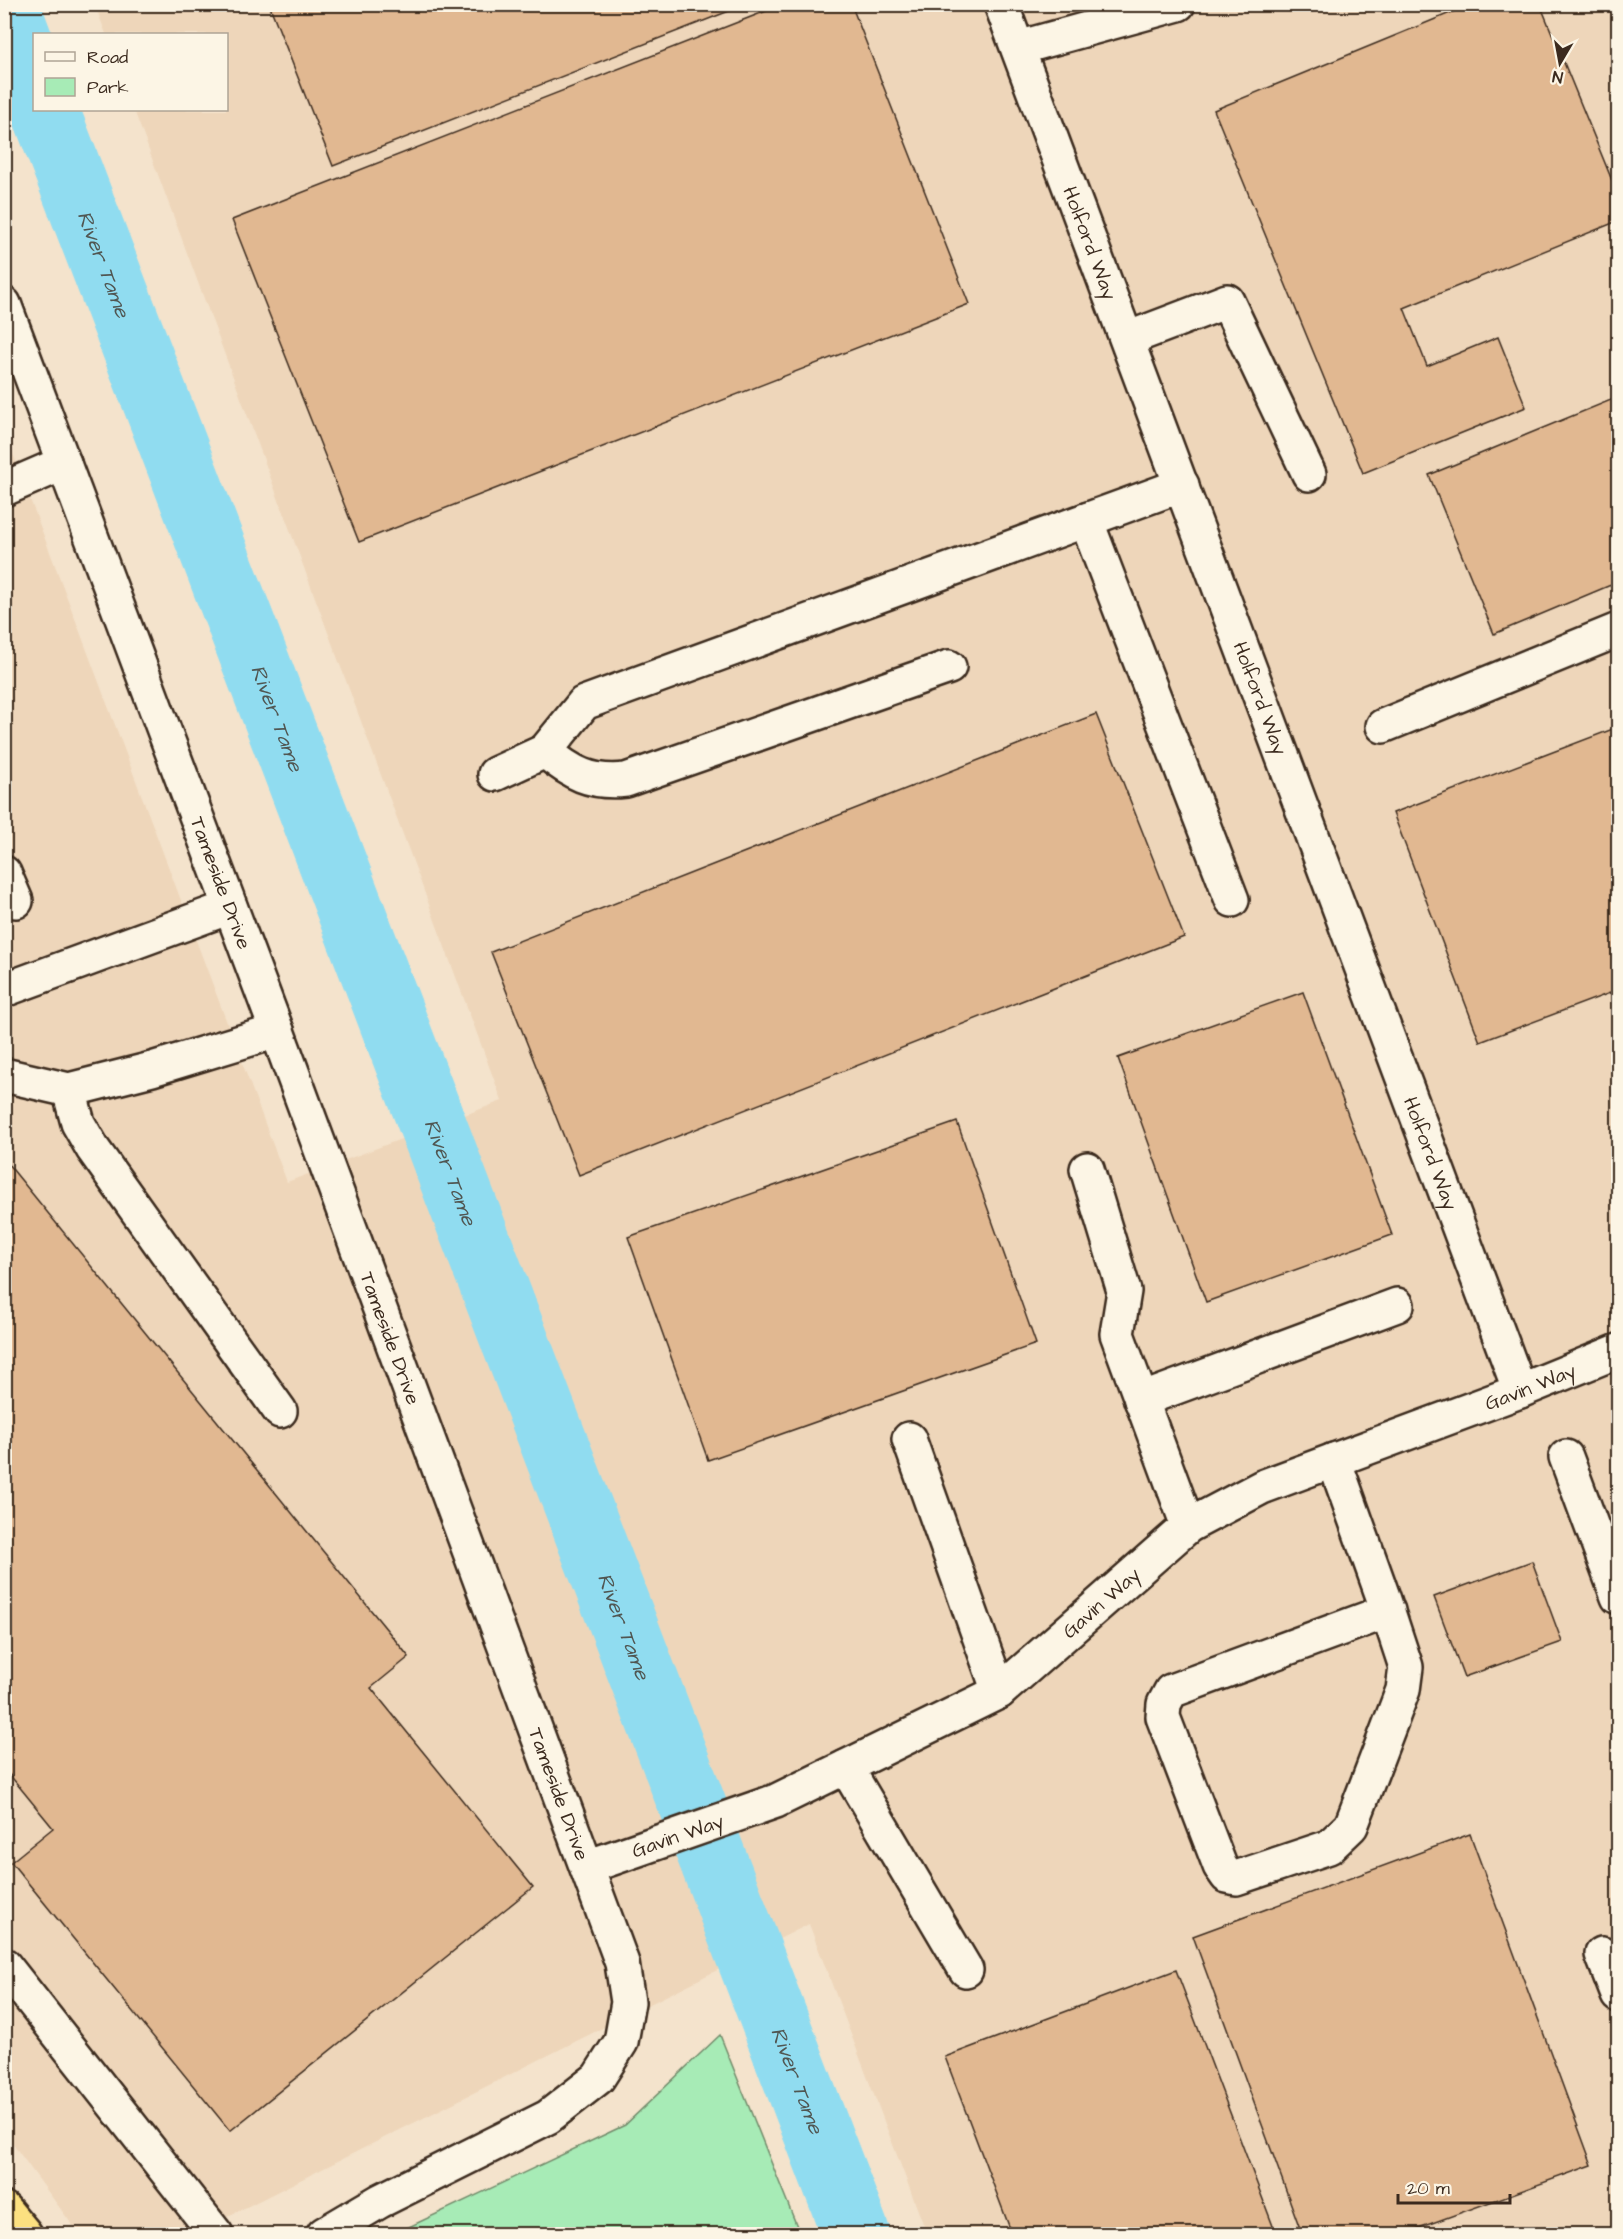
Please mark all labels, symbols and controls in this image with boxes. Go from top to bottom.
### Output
legend [33,33,228,111]
north arrow [1530,33,1590,93]
text: Road [87,45,128,70]
text: N [1551,65,1564,88]
text: Park [87,75,129,100]
street label: Holford Way [1055,183,1123,304]
water label: River Tame [70,207,137,323]
street label: Holford Way [1226,638,1294,759]
water label: River Tame [243,661,311,777]
street label: Tameside Drive [183,813,258,953]
street label: Holford Way [1396,1093,1464,1215]
water label: River Tame [417,1115,484,1231]
street label: Tameside Drive [352,1268,427,1409]
street label: Gavin Way [1481,1357,1581,1418]
street label: Gavin Way [1056,1561,1147,1645]
water label: River Tame [590,1569,658,1685]
street label: Tameside Drive [521,1724,596,1865]
street label: Gavin Way [628,1807,728,1865]
water label: River Tame [763,2023,831,2139]
scale bar [1398,2167,1510,2205]
text: 20 m [1407,2176,1450,2201]

